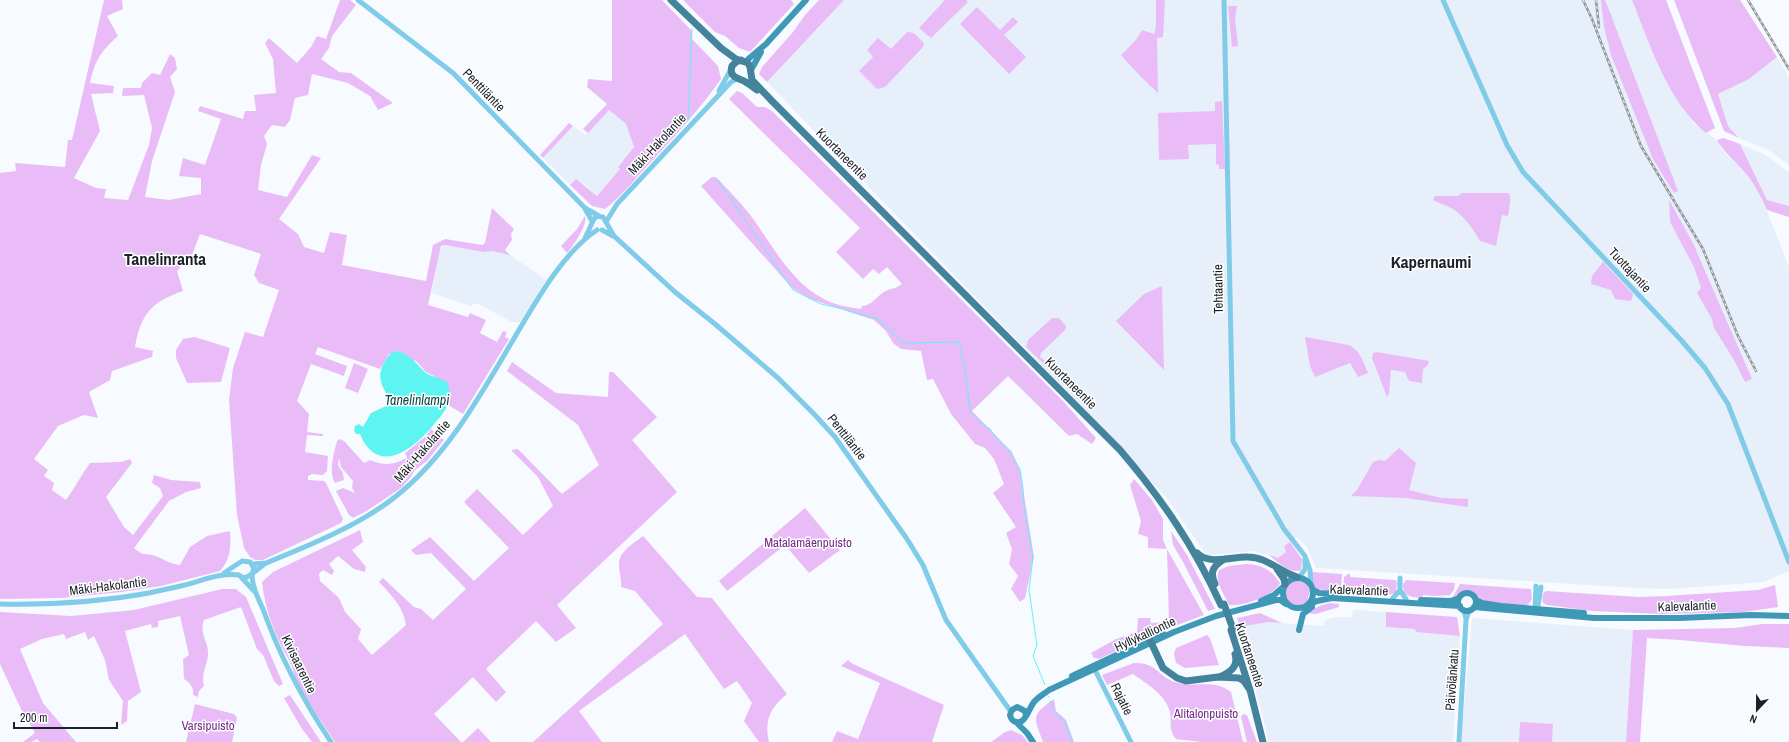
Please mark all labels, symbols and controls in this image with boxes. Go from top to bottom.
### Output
street label: Penttiläntie [459,65,509,115]
street label: Mäki-Hakolantie [624,110,690,178]
street label: Kuortaneentie [812,124,872,184]
street label: Tuottajantie [1605,244,1655,296]
district label: Tanelinranta [124,247,206,270]
district label: Kapernaumi [1391,250,1471,273]
street label: Tehtaantie [1209,264,1227,314]
street label: Kuortaneentie [1041,353,1101,413]
water label: Tanelinlampi [385,391,450,409]
street label: Penttiläntie [824,411,870,464]
street label: Mäki-Hakolantie [390,416,454,486]
park label: Matalamäenpuisto [764,534,852,551]
street label: Mäki-Hakolantie [68,573,148,599]
street label: Kalevalantie [1329,580,1389,600]
street label: Kalevalantie [1657,596,1717,616]
street label: Hyllykalliontie [1112,612,1178,656]
street label: Kuortaneentie [1232,621,1268,690]
street label: Kivisaarentie [278,632,320,696]
street label: Päivölänkatu [1441,649,1463,711]
street label: Rajatie [1107,680,1137,718]
north arrow [1737,690,1777,730]
scale bar [14,704,117,730]
park label: Alitalonpuisto [1173,705,1238,722]
text: 200 m [20,710,47,726]
text: N [1748,712,1759,727]
park label: Varsipuisto [181,717,235,734]

